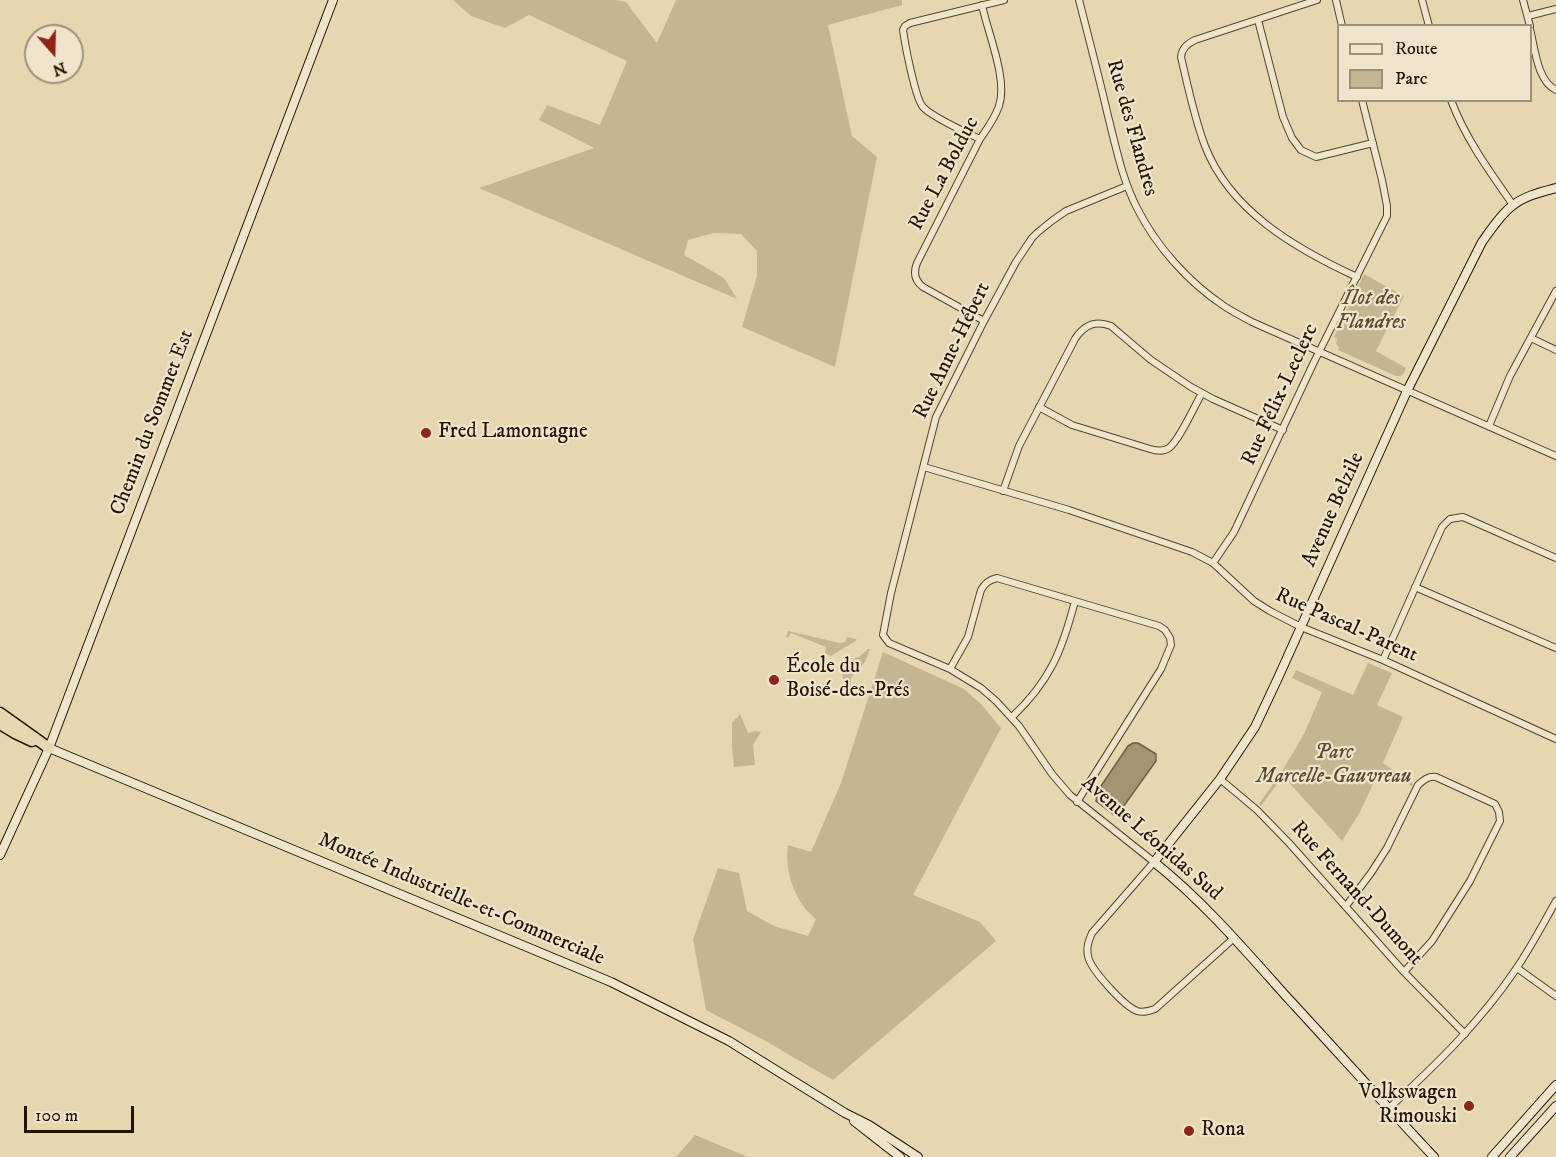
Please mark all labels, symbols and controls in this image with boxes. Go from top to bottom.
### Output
north arrow [24,24,84,84]
legend [1337,24,1532,102]
text: Route [1395,38,1438,60]
text: N [50,57,69,81]
street label: Rue des Flandres [1099,57,1163,199]
text: Parc [1395,68,1427,90]
street label: Rue La Bolduc [904,113,986,235]
street label: Rue Anne-Hébert [909,279,997,423]
park label: Îlot des Flandres [1336,287,1406,337]
street label: Rue Félix-Leclerc [1237,320,1325,470]
street label: Chemin du Sommet Est [106,327,200,519]
place label: Fred Lamontagne [438,420,588,446]
marker: Fred Lamontagne [419,426,433,440]
street label: Avenue Belzile [1298,449,1370,571]
street label: Rue Pascal-Parent [1271,583,1421,669]
place label: École du Boisé-des-Prés [786,655,910,705]
marker: École du Boisé-des-Prés [767,673,781,687]
park label: Parc Marcelle-Gauvreau [1256,741,1412,791]
street label: Avenue Léonidas Sud [1076,771,1226,907]
street label: Rue Fernand-Dumont [1285,817,1427,971]
street label: Montée Industrielle-et-Commerciale [314,828,608,972]
place label: Volkswagen Rimouski [1359,1081,1457,1131]
scale bar [27,1094,136,1132]
marker: Volkswagen Rimouski [1462,1099,1476,1113]
text: 100 m [35,1105,78,1127]
place label: Rona [1201,1118,1245,1144]
marker: Rona [1182,1124,1196,1138]

